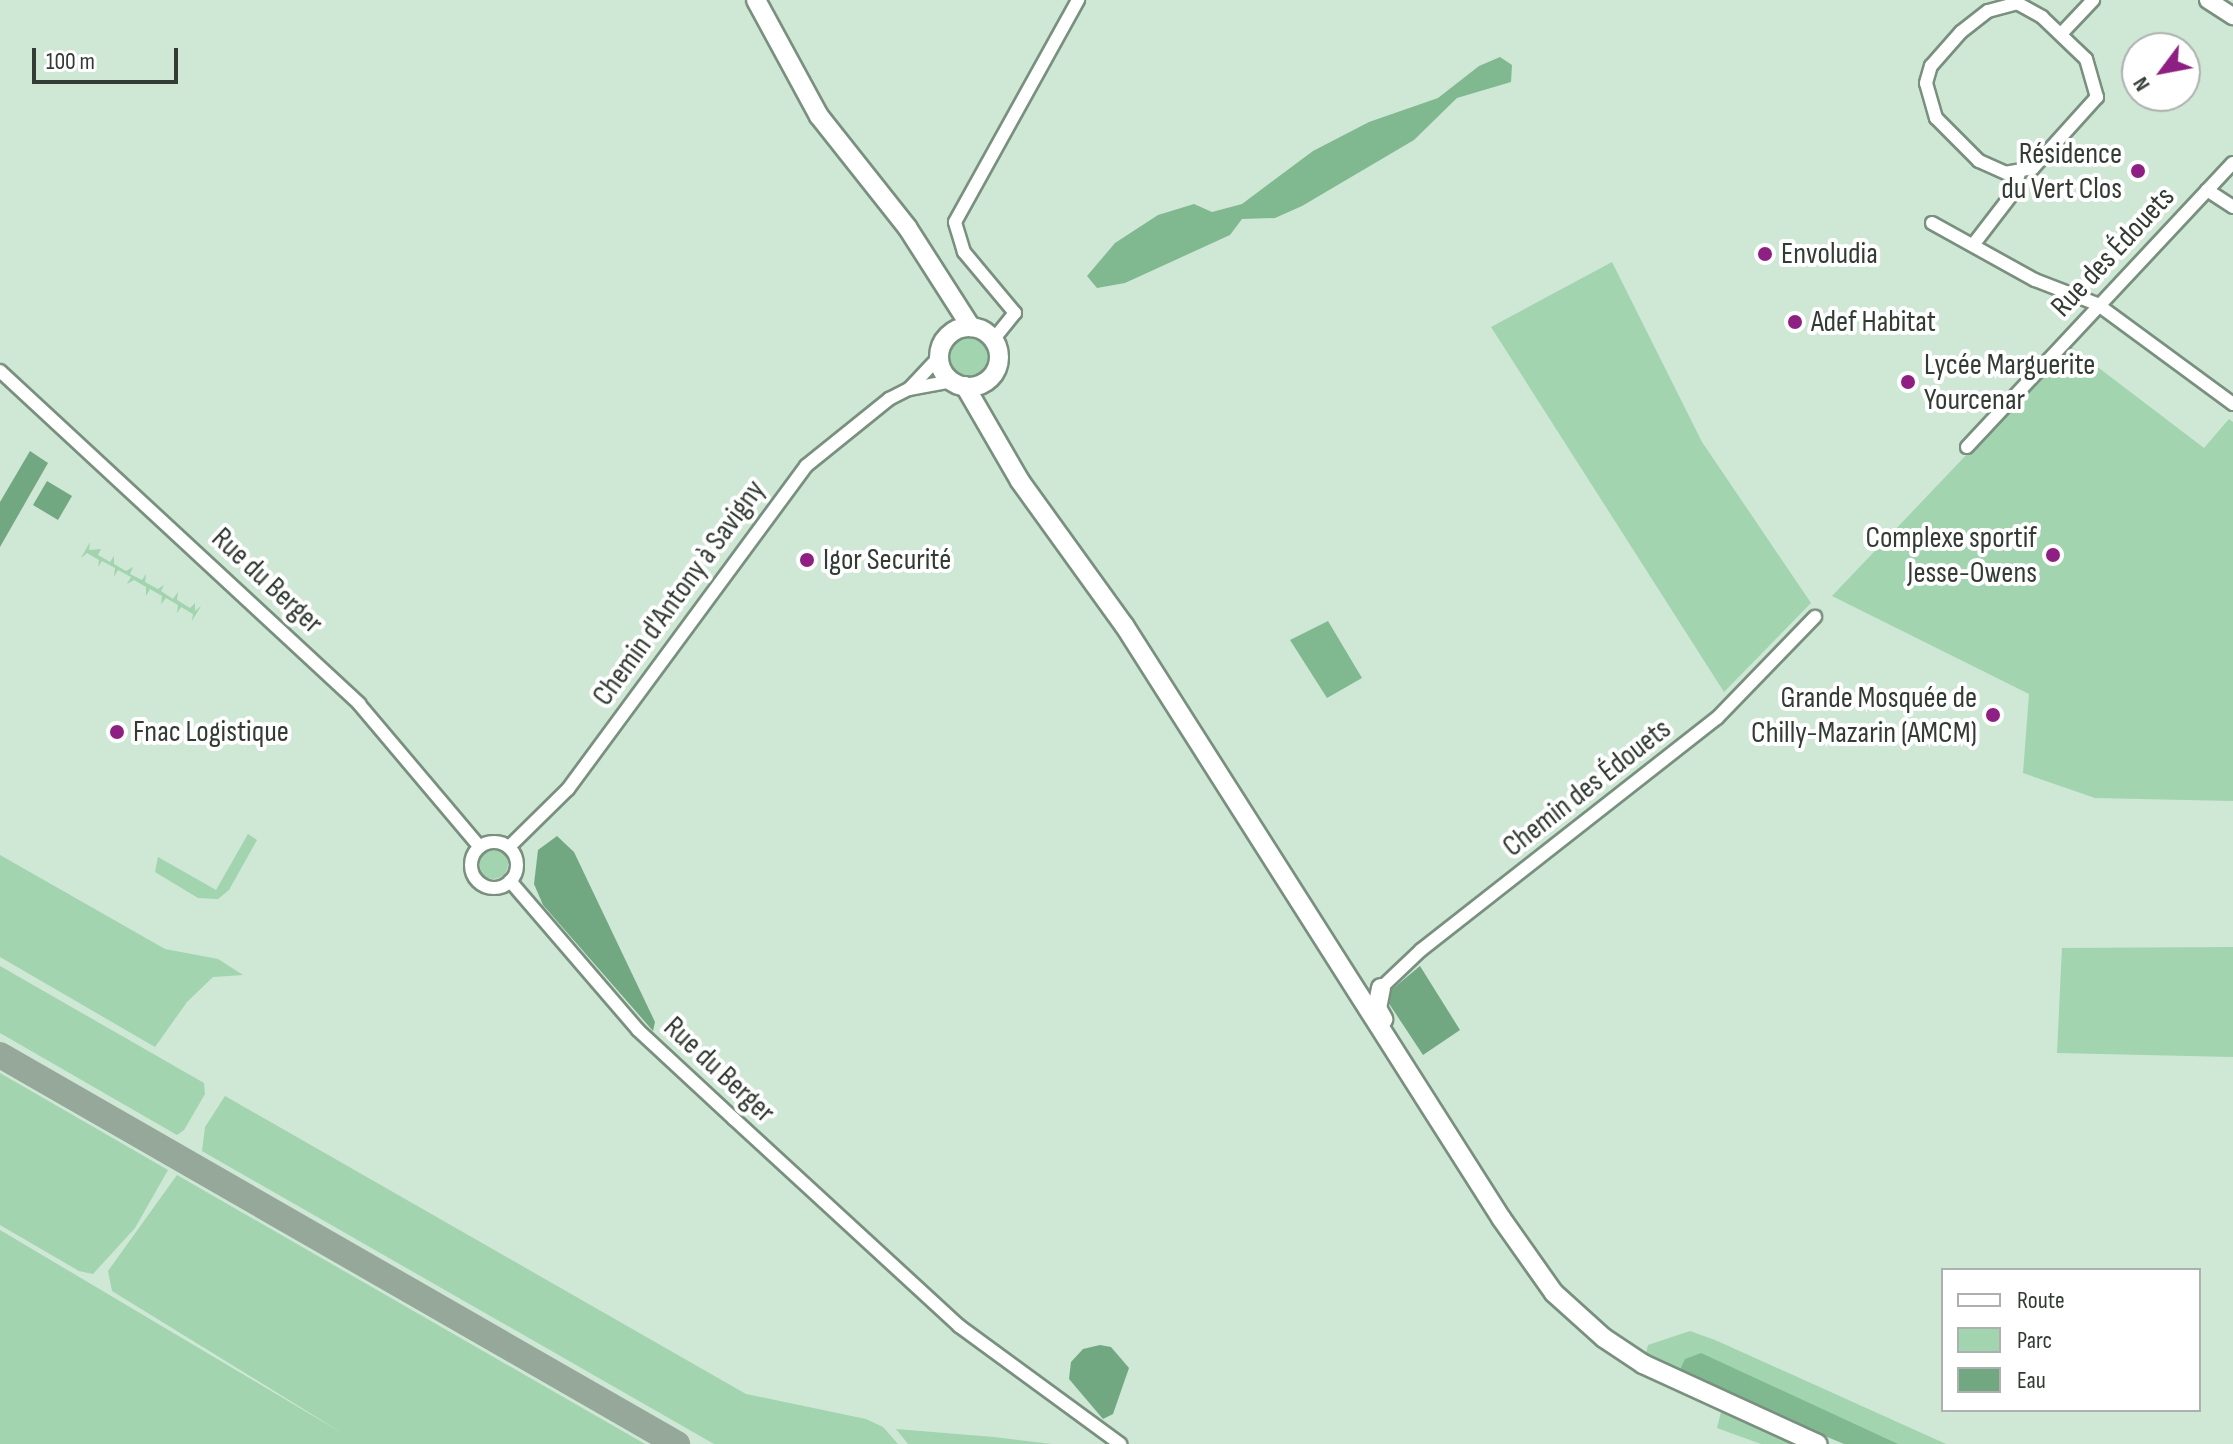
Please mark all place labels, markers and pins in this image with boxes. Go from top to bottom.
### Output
place label: Résidence du Vert Clos [2001,136,2122,206]
marker: Résidence du Vert Clos [2129,162,2147,180]
place label: Envoludia [1781,236,1878,272]
marker: Envoludia [1756,245,1774,263]
place label: Adef Habitat [1811,304,1936,340]
marker: Adef Habitat [1786,313,1804,331]
place label: Lycée Marguerite Yourcenar [1924,347,2095,418]
marker: Lycée Marguerite Yourcenar [1899,373,1917,391]
place label: Complexe sportif Jesse-Owens [1866,520,2037,590]
place label: Igor Securité [823,542,951,578]
marker: Complexe sportif Jesse-Owens [2044,546,2062,564]
marker: Igor Securité [798,551,816,569]
place label: Grande Mosquée de Chilly-Mazarin (AMCM) [1751,680,1977,750]
marker: Grande Mosquée de Chilly-Mazarin (AMCM) [1984,706,2002,724]
place label: Fnac Logistique [133,714,289,750]
marker: Fnac Logistique [108,723,126,741]

